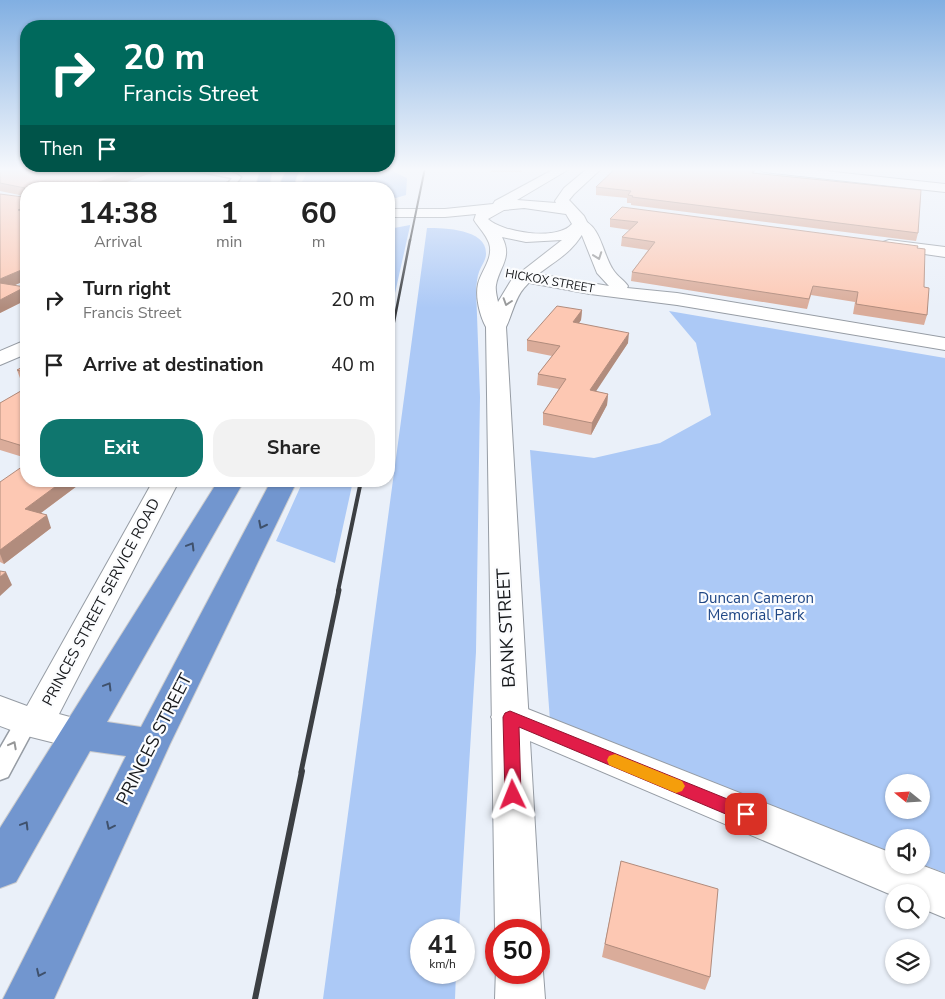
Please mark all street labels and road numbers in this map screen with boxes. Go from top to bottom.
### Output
street label: HICKOX STREET [504,265,597,297]
street label: PRINCES STREET SERVICE ROAD [38,495,164,709]
street label: BANK STREET [491,567,521,688]
street label: PRINCES STREET [110,669,198,809]

